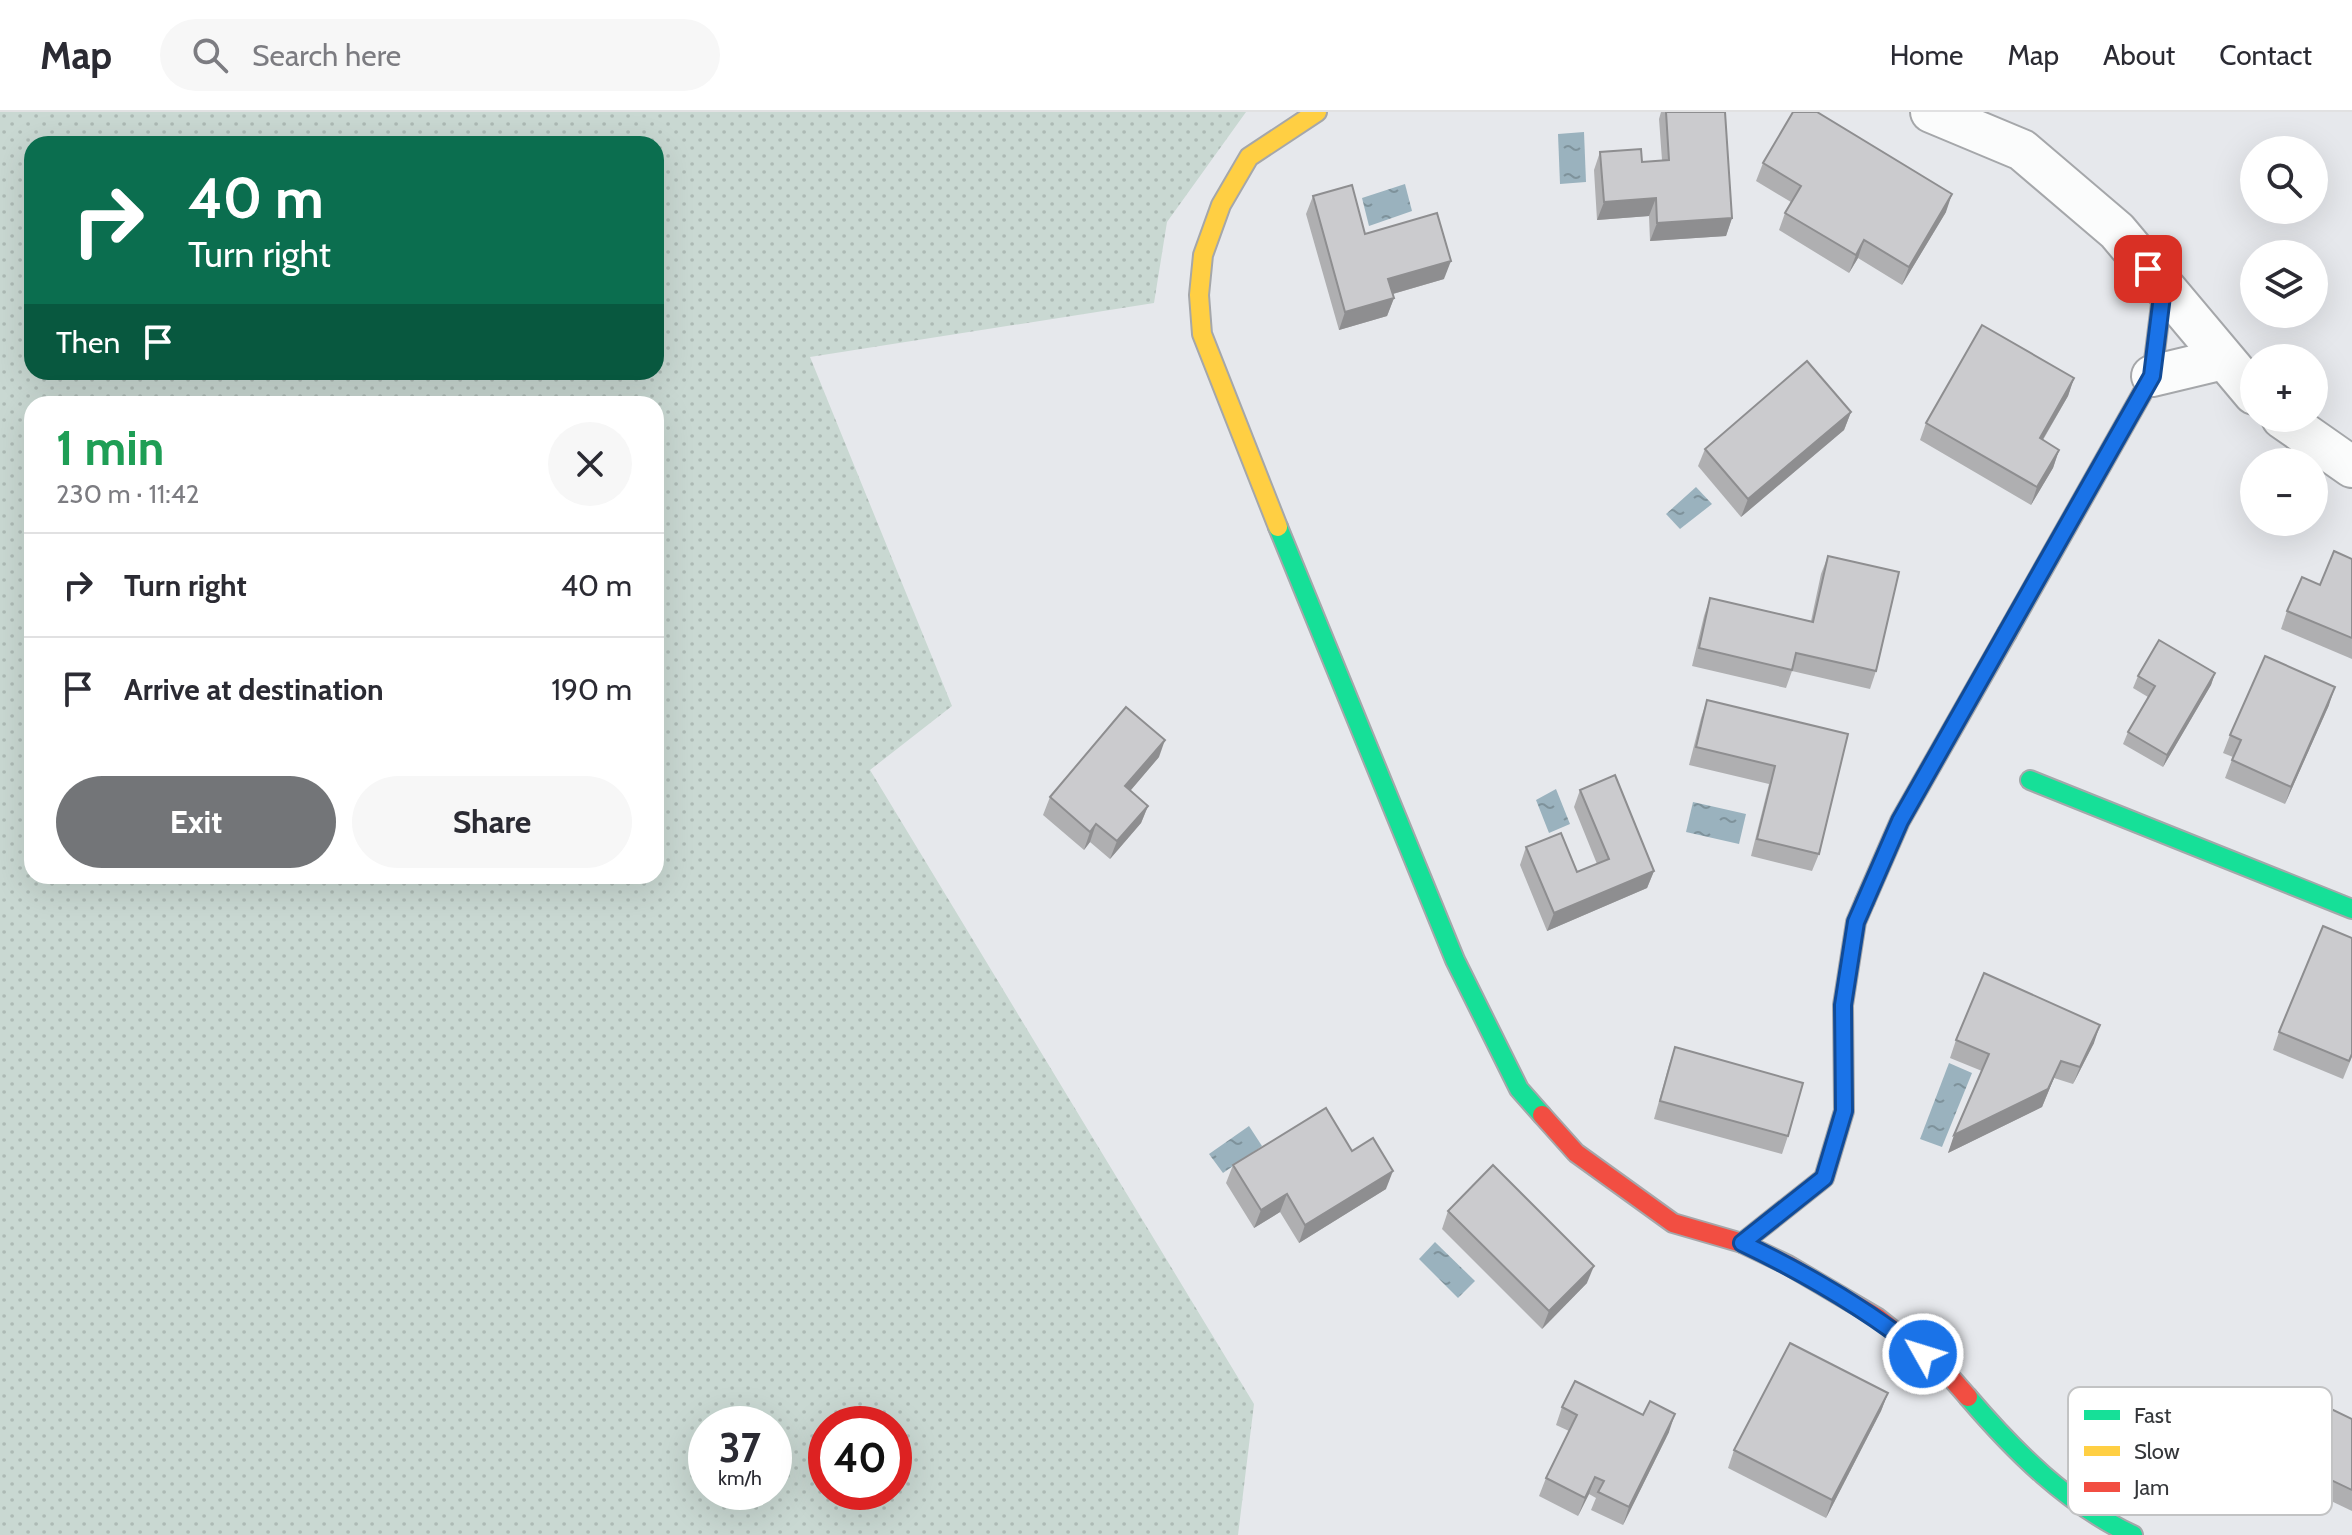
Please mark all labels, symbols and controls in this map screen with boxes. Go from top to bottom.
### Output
search box [160,19,720,91]
text: Map [40,32,112,79]
icon: search [188,33,232,77]
text: Search here [252,37,401,74]
text: Home [1890,38,1963,72]
text: Map [2007,38,2059,72]
text: About [2103,38,2175,72]
text: Contact [2219,38,2312,72]
map controls [2240,136,2328,536]
button: search [2240,136,2328,224]
text: 40 m [188,164,324,232]
icon: right [56,168,160,272]
text: Turn right [188,232,331,276]
pin [2114,235,2182,303]
button: layers [2240,240,2328,328]
icon: arrive [2126,247,2170,291]
icon: arrive [136,320,180,364]
text: Then [56,324,120,361]
button: + [2240,344,2328,432]
text: 1 min [56,419,164,477]
button: close [548,422,632,506]
button: − [2240,448,2328,536]
text: 230 m · 11:42 [56,478,199,510]
icon: right [56,563,100,607]
text: Turn right [124,567,247,604]
text: 40 m [561,567,632,604]
icon: arrive [56,667,100,711]
text: Arrive at destination [124,671,384,708]
text: 190 m [551,671,632,708]
button: Exit [56,776,336,868]
button: Share [352,776,632,868]
position arrow [1881,1312,1965,1396]
legend [2068,1387,2332,1515]
text: Fast [2134,1402,2172,1429]
speed limit sign: 40 [808,1406,912,1510]
text: 37 [719,1423,761,1472]
text: Slow [2134,1438,2180,1465]
text: km/h [718,1466,762,1490]
text: Jam [2133,1474,2169,1501]

